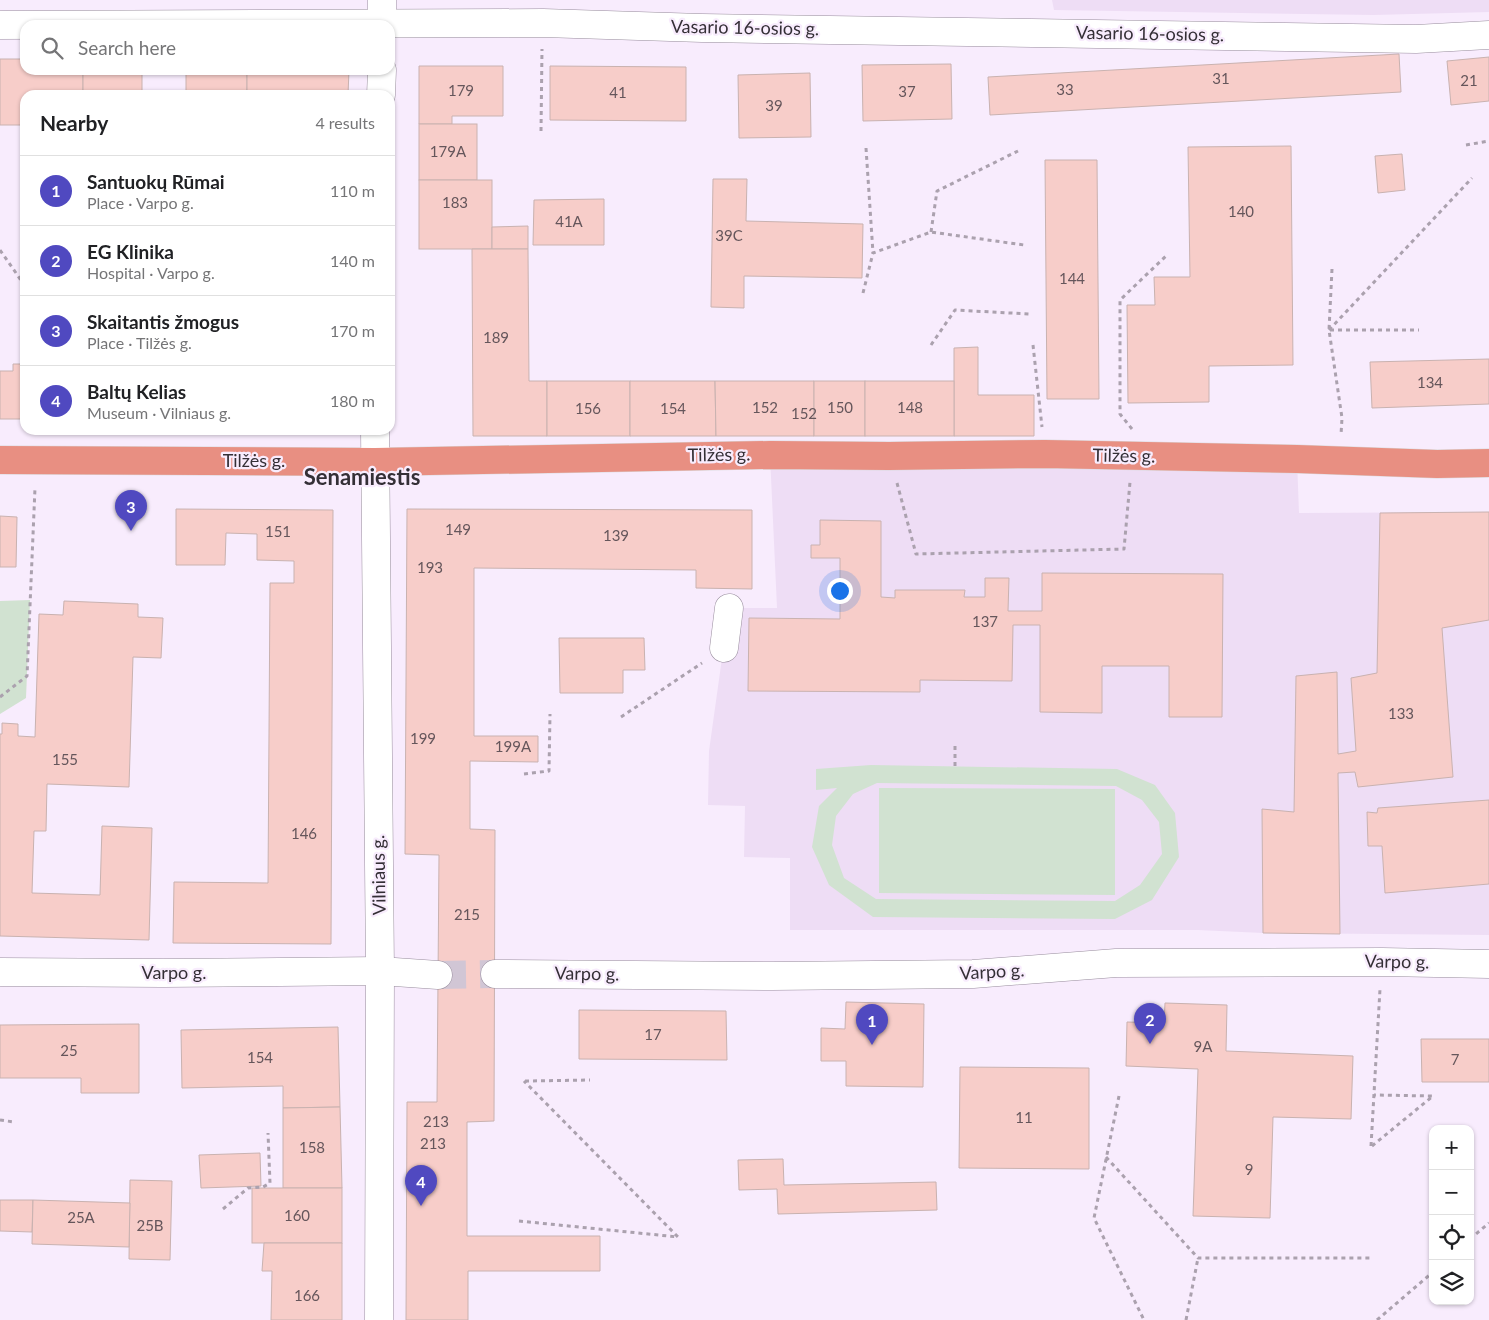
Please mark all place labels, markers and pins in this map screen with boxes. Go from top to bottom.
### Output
pin: 3 [115,490,147,531]
pin: 2 [1134,1003,1166,1044]
pin: 1 [856,1004,888,1045]
pin: 4 [405,1165,437,1206]

